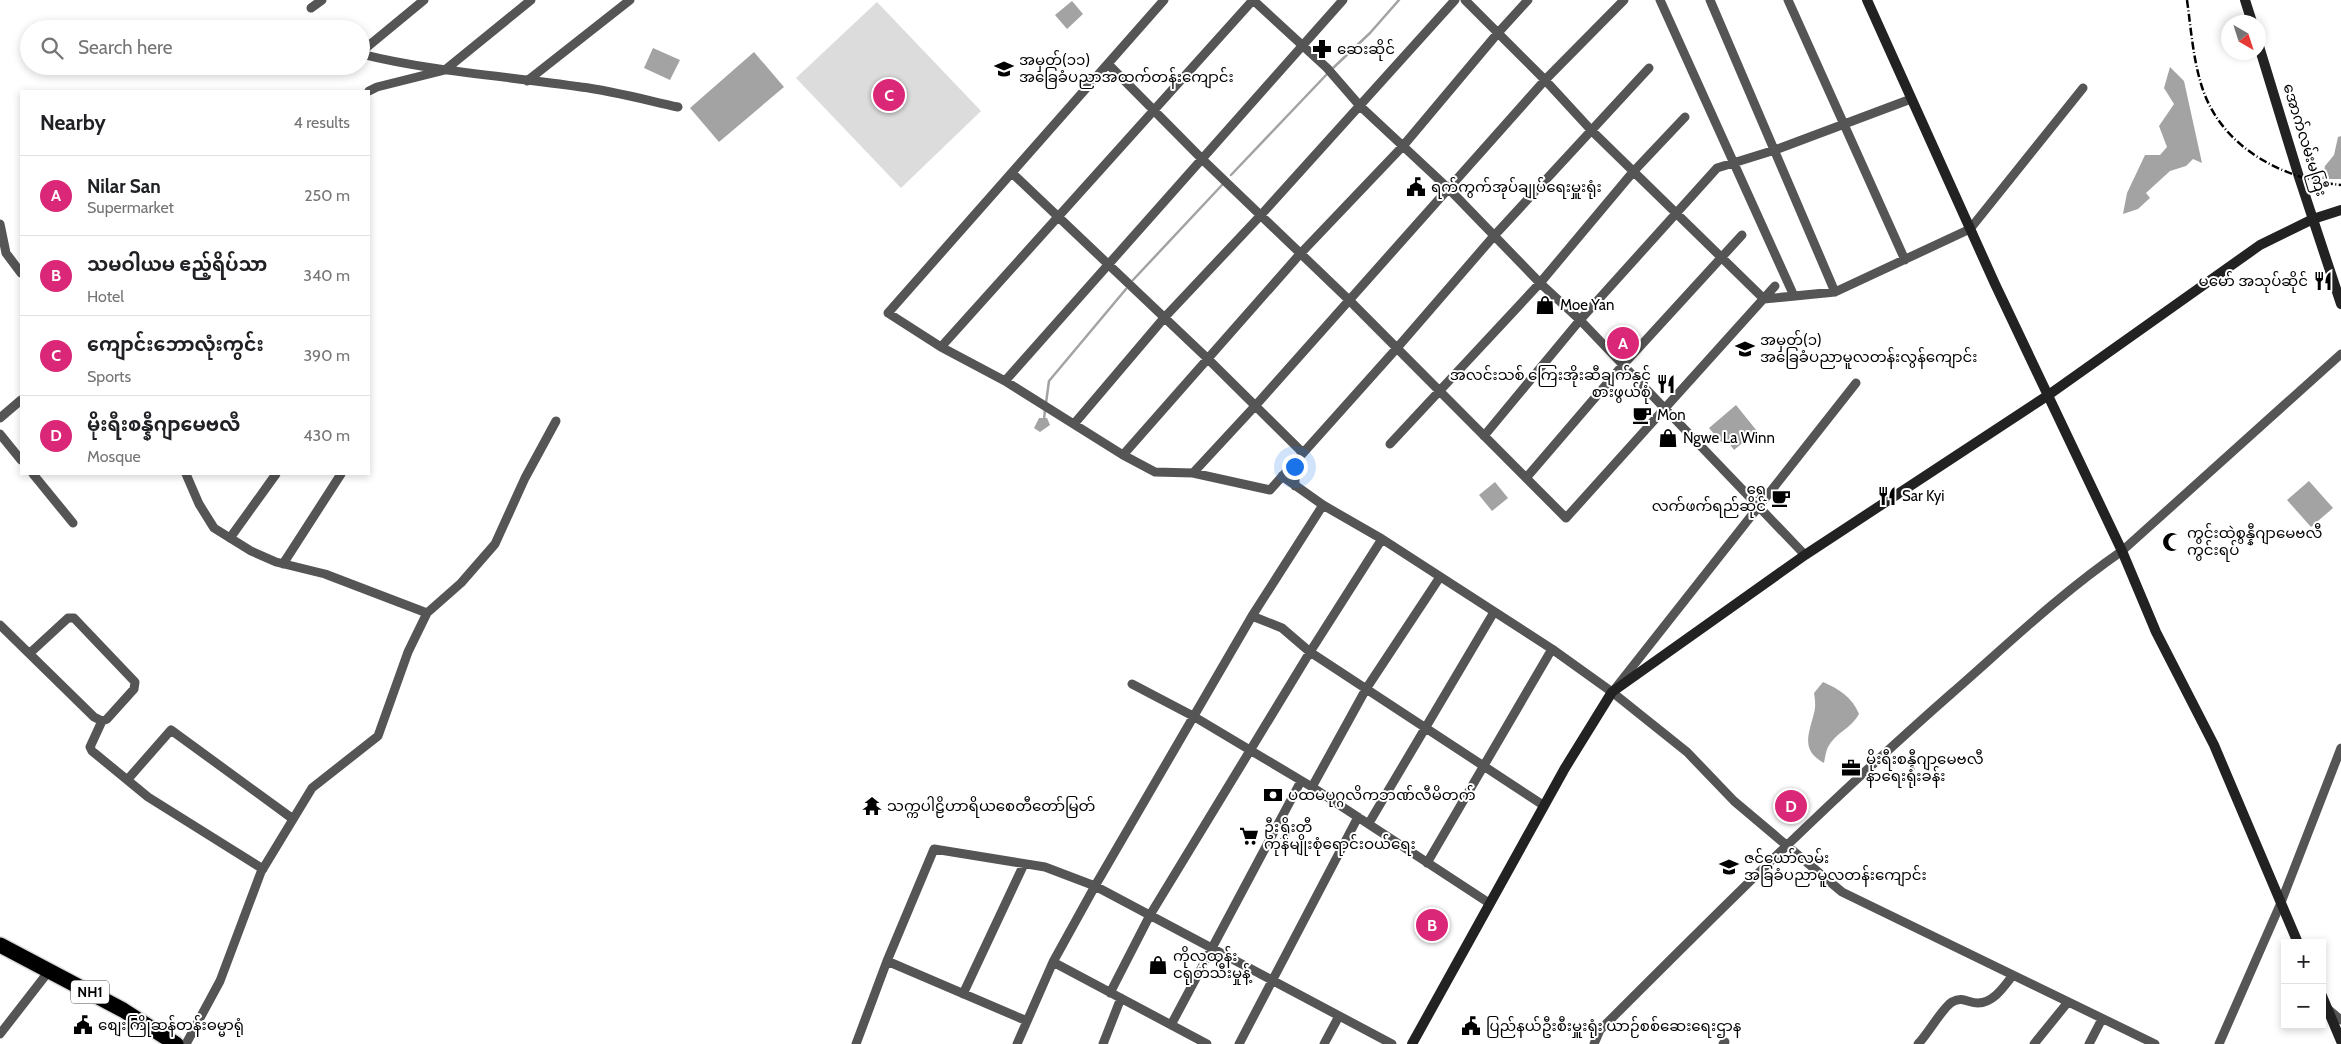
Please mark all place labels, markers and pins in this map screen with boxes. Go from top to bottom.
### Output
pharmacy icon: ဆေးဆိုင် [1311,38,1333,60]
place label: ဆေးဆိုင် [1337,39,1395,61]
place label: အမှတ်(၁၁) အခြေခံပညာအထက်တန်းကျောင်း [1019,50,1234,89]
school or university icon: အမှတ်(၁၁) အခြေခံပညာအထက်တန်းကျောင်း [993,58,1015,80]
pin: C [873,76,905,114]
public building icon: ရက်ကွက်အုပ်ချုပ်ရေးမှူးရုံး [1405,176,1427,198]
place label: ရက်ကွက်အုပ်ချုပ်ရေးမှူးရုံး [1431,177,1602,199]
restaurant icon: မမော် အသုပ်ဆိုင် [2312,270,2334,292]
place label: မမော် အသုပ်ဆိုင် [2199,271,2308,293]
shop icon: Moe Yan [1534,294,1556,316]
place label: Moe Yan [1560,296,1614,314]
pin: A [1607,324,1639,362]
place label: အမှတ်(၁) အခြေခံပညာမူလတန်းလွန်ကျောင်း [1760,330,1977,369]
school or university icon: အမှတ်(၁) အခြေခံပညာမူလတန်းလွန်ကျောင်း [1734,338,1756,360]
place label: အလင်းသစ် ကြေးအိုးဆီချက်နှင့် စားဖွယ်စုံ [1450,365,1651,404]
restaurant icon: အလင်းသစ် ကြေးအိုးဆီချက်နှင့် စားဖွယ်စုံ [1655,373,1677,395]
cafe icon: Mon [1631,404,1653,426]
place label: Mon [1657,406,1686,424]
shop icon: Ngwe La Winn [1657,427,1679,449]
place label: Ngwe La Winn [1683,429,1775,447]
place label: ရွှေ လက်ဖက်ရည်ဆိုင် [1652,480,1767,518]
restaurant icon: Sar Kyi [1876,485,1898,507]
cafe icon: ရွှေ လက်ဖက်ရည်ဆိုင် [1770,487,1792,509]
place label: Sar Kyi [1902,487,1944,505]
place label: ကွင်းထဲစွန္နီဂျာမေဗလီ ကွင်းရပ် [2187,523,2322,562]
mosque icon: ကွင်းထဲစွန္နီဂျာမေဗလီ ကွင်းရပ် [2161,531,2183,553]
place label: မိုးရီးစန္နီဂျာမေဗလီ နာရေးရုံးခန်း [1866,749,1984,788]
office icon: မိုးရီးစန္နီဂျာမေဗလီ နာရေးရုံးခန်း [1840,757,1862,779]
bank icon: ပထမပုဂ္ဂလိကဘဏ်လီမိတက် [1262,784,1284,806]
place label: ပထမပုဂ္ဂလိကဘဏ်လီမိတက် [1288,785,1476,808]
pin: D [1775,787,1807,825]
temple icon: သက္ကပါဠိဟာရိယစေတီတော်မြတ် [861,795,883,817]
place label: သက္ကပါဠိဟာရိယစေတီတော်မြတ် [887,796,1096,818]
place label: ဦးရှိုးတီ ကုန်မျိုးစုံရောင်းဝယ်ရေး [1264,817,1416,856]
supermarket icon: ဦးရှိုးတီ ကုန်မျိုးစုံရောင်းဝယ်ရေး [1238,825,1260,847]
place label: ဇင်ယော်လမ်း အခြခံပညာမူလတန်းကျောင်း [1744,848,1927,887]
school or university icon: ဇင်ယော်လမ်း အခြခံပညာမူလတန်းကျောင်း [1718,856,1740,878]
pin: B [1416,906,1448,944]
place label: ကိုလှထွန်း ငရုတ်သီးမှုန့် [1173,946,1253,985]
shop icon: ကိုလှထွန်း ငရုတ်သီးမှုန့် [1147,954,1169,976]
public building icon: စျေးကြိုဆန်တန်းဓမ္မာရုံ [72,1014,94,1036]
place label: စျေးကြိုဆန်တန်းဓမ္မာရုံ [98,1015,244,1037]
public building icon: ပြည်နယ်ဦးစီးမှူးရုံး ယာဉ်စစ်ဆေးရေးဌာန [1460,1015,1482,1037]
place label: ပြည်နယ်ဦးစီးမှူးရုံး ယာဉ်စစ်ဆေးရေးဌာန [1486,1016,1742,1038]

